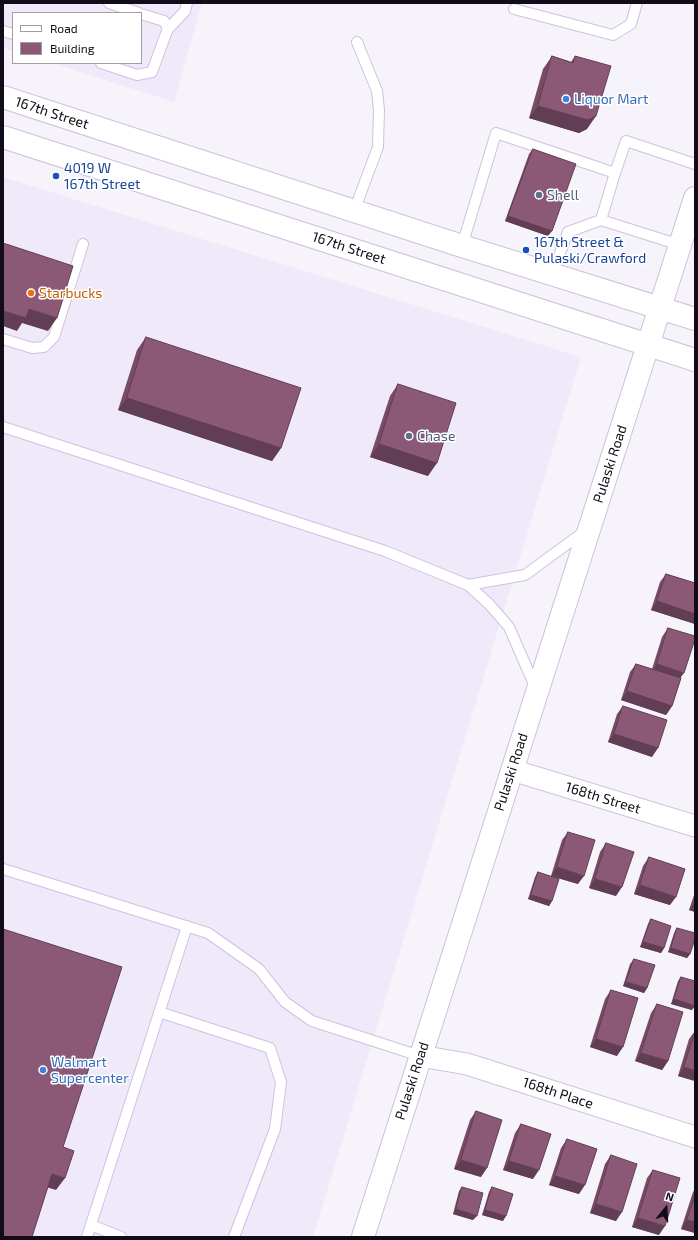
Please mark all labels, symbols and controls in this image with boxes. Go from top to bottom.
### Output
legend [12,12,142,64]
text: Road [50,21,78,35]
text: Building [50,41,94,55]
place label: Liquor Mart [574,91,648,107]
street label: 167th Street [13,93,91,133]
marker: Liquor Mart [561,94,571,104]
place label: 4019 W 167th Street [64,160,140,192]
marker: 4019 W 167th Street [51,171,61,181]
place label: Shell [547,187,579,203]
marker: Shell [534,190,544,200]
street label: 167th Street [310,228,388,268]
place label: 167th Street & Pulaski/Crawford [534,234,646,266]
marker: 167th Street & Pulaski/Crawford [521,245,531,255]
place label: Starbucks [39,285,102,301]
marker: Starbucks [26,288,36,298]
street label: Pulaski Road [589,423,631,505]
place label: Chase [417,428,455,444]
marker: Chase [404,431,414,441]
street label: Pulaski Road [490,731,532,813]
street label: 168th Street [563,779,643,817]
street label: Pulaski Road [391,1040,433,1122]
place label: Walmart Supercenter [51,1054,129,1086]
marker: Walmart Supercenter [38,1065,48,1075]
street label: 168th Place [521,1074,595,1112]
north arrow [646,1188,686,1228]
text: N [664,1189,676,1204]

